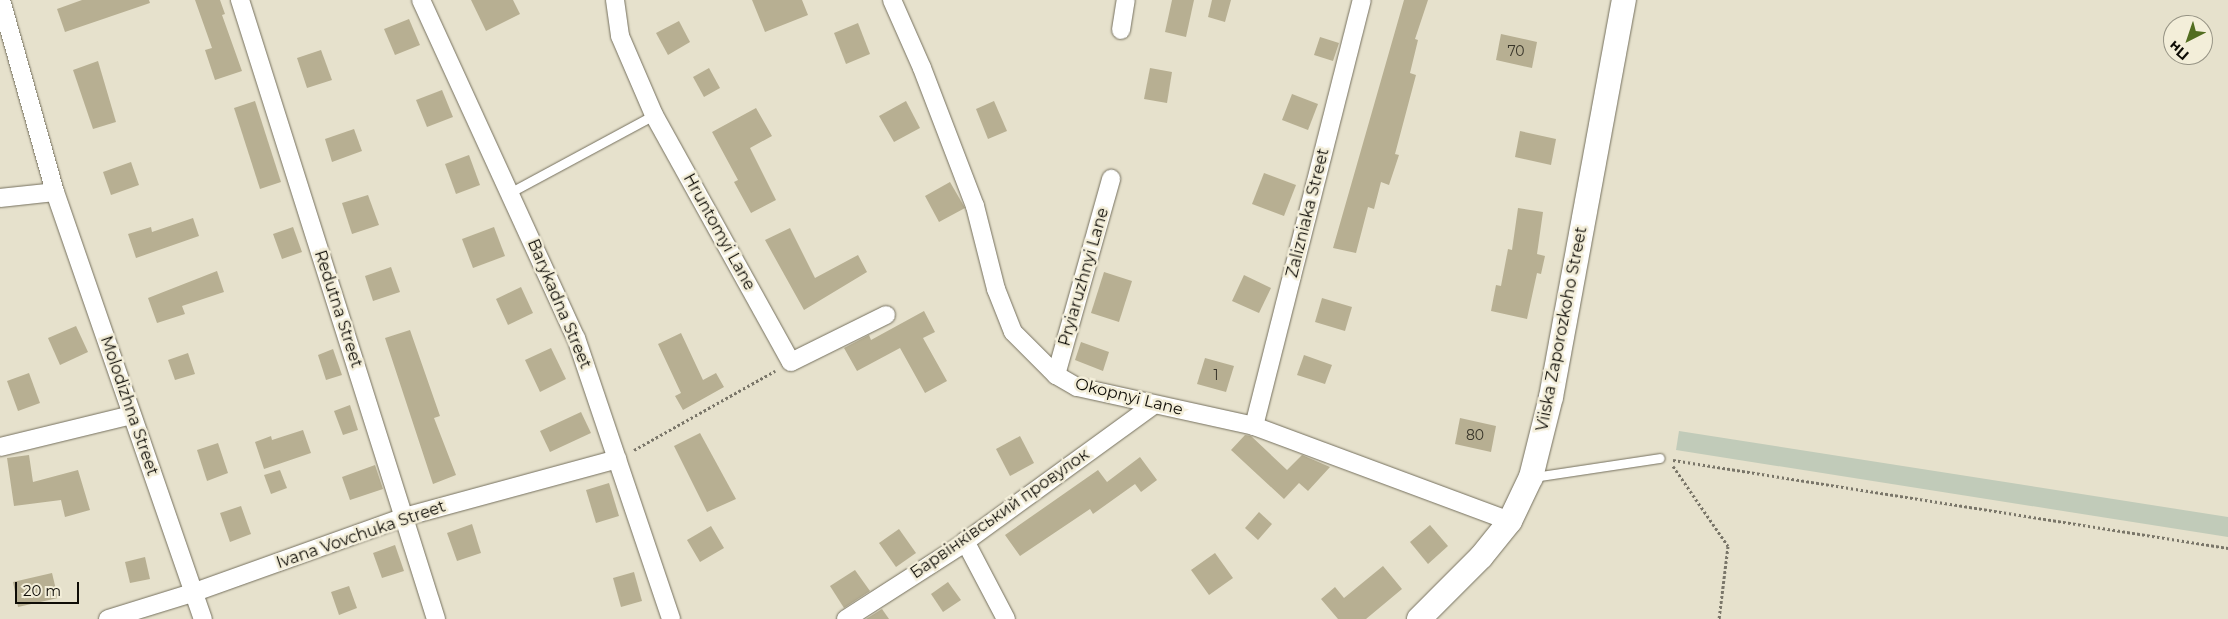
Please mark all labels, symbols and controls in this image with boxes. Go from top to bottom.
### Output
north arrow [2163,15,2213,65]
text: Пн [2165,37,2193,64]
house number: 70 [1507,43,1525,59]
street label: Zalizniaka Street [1283,146,1333,280]
street label: Hruntomyi Lane [679,170,759,294]
street label: Pryiaruzhnyi Lane [1055,206,1113,348]
street label: Viiska Zaporozkoho Street [1533,225,1591,433]
street label: Barykadna Street [523,236,595,372]
street label: Redutna Street [310,248,366,370]
street label: Molodizhna Street [96,334,162,478]
house number: 1 [1213,367,1219,383]
street label: Okopnyi Lane [1073,374,1185,420]
house number: 80 [1466,427,1484,443]
street label: Барвінківський провулок [907,445,1093,583]
street label: Ivana Vovchuka Street [274,497,448,573]
scale bar [18,572,81,604]
text: 20 m [23,581,61,600]

